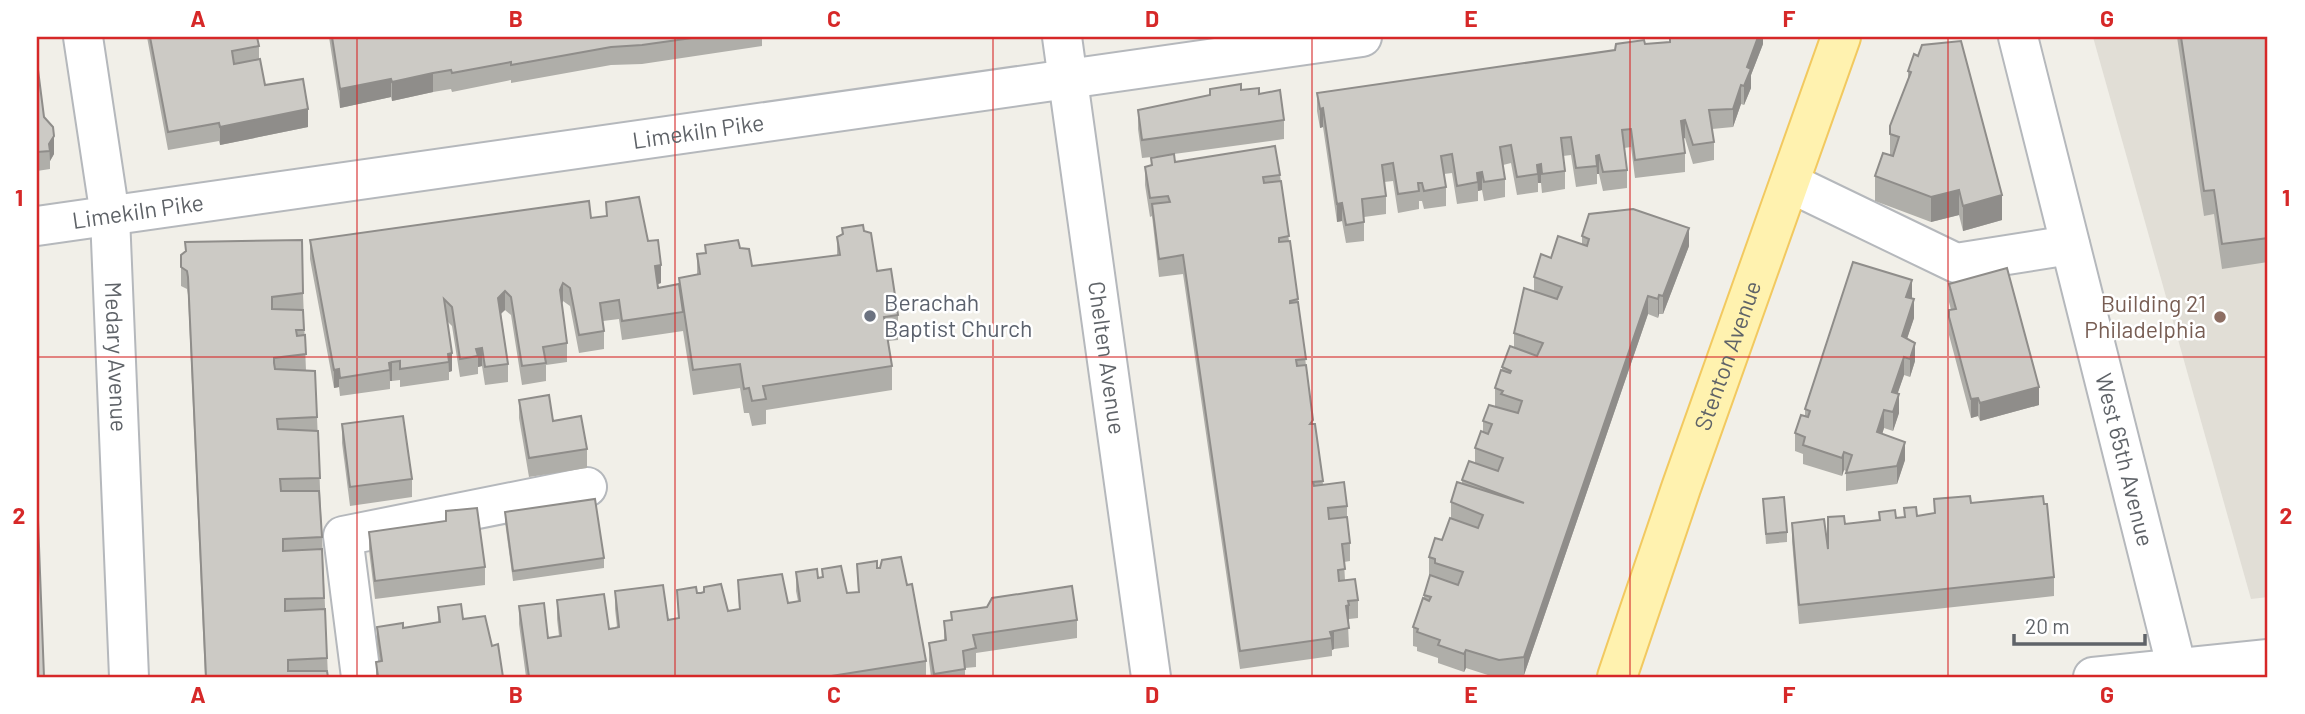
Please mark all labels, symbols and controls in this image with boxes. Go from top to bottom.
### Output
text: A [190,4,206,32]
text: B [509,4,523,32]
text: C [827,4,841,32]
text: D [1145,4,1159,32]
text: E [1464,4,1478,32]
text: F [1783,4,1796,32]
text: G [2100,4,2114,32]
street label: Limekiln Pike [631,107,766,154]
text: 1 [15,183,23,211]
text: 1 [2282,183,2290,211]
street label: Limekiln Pike [70,187,205,234]
street label: Stenton Avenue [1688,277,1766,434]
street label: Chelten Avenue [1083,279,1132,436]
street label: Medary Avenue [100,281,134,433]
place label: Berachah Baptist Church [884,288,1032,342]
place label: Building 21 Philadelphia [2084,289,2206,343]
marker: Berachah Baptist Church [862,308,878,324]
marker: Building 21 Philadelphia [2212,309,2228,325]
street label: West 65th Avenue [2090,370,2161,549]
text: 2 [13,501,25,529]
text: 2 [2280,501,2292,529]
scale bar [2014,602,2146,646]
text: 20 m [2025,613,2070,638]
text: A [190,680,206,708]
text: B [509,680,523,708]
text: C [827,680,841,708]
text: D [1145,680,1159,708]
text: E [1464,680,1478,708]
text: F [1783,680,1796,708]
text: G [2100,680,2114,708]

